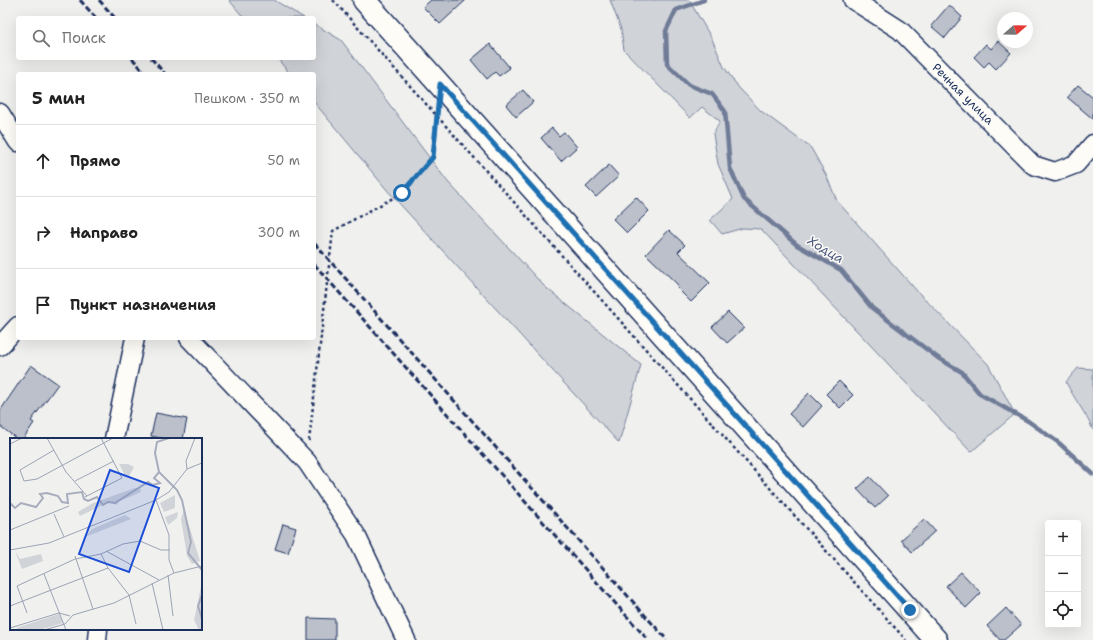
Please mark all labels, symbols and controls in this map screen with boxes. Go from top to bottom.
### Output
north arrow [997,12,1033,48]
search box [16,16,316,60]
icon: search [30,27,52,49]
text: Поиск [62,28,106,48]
street label: Речная улица [929,60,998,129]
text: 5 мин [32,87,85,109]
text: Пешком · 350 m [194,90,300,107]
icon: ahead [32,150,54,172]
text: Прямо [70,151,120,171]
text: 50 m [267,152,300,169]
route start [393,184,411,202]
icon: right [32,222,54,244]
text: Направо [70,223,138,243]
text: 300 m [257,224,300,241]
water label: Ходца [804,231,847,267]
icon: arrive [32,294,54,316]
text: Пункт назначения [70,295,216,315]
inset map [10,438,202,630]
map controls [1045,520,1081,628]
button: + [1045,520,1081,556]
button: − [1045,556,1081,592]
button: locate [1045,592,1081,628]
route end [901,601,919,619]

